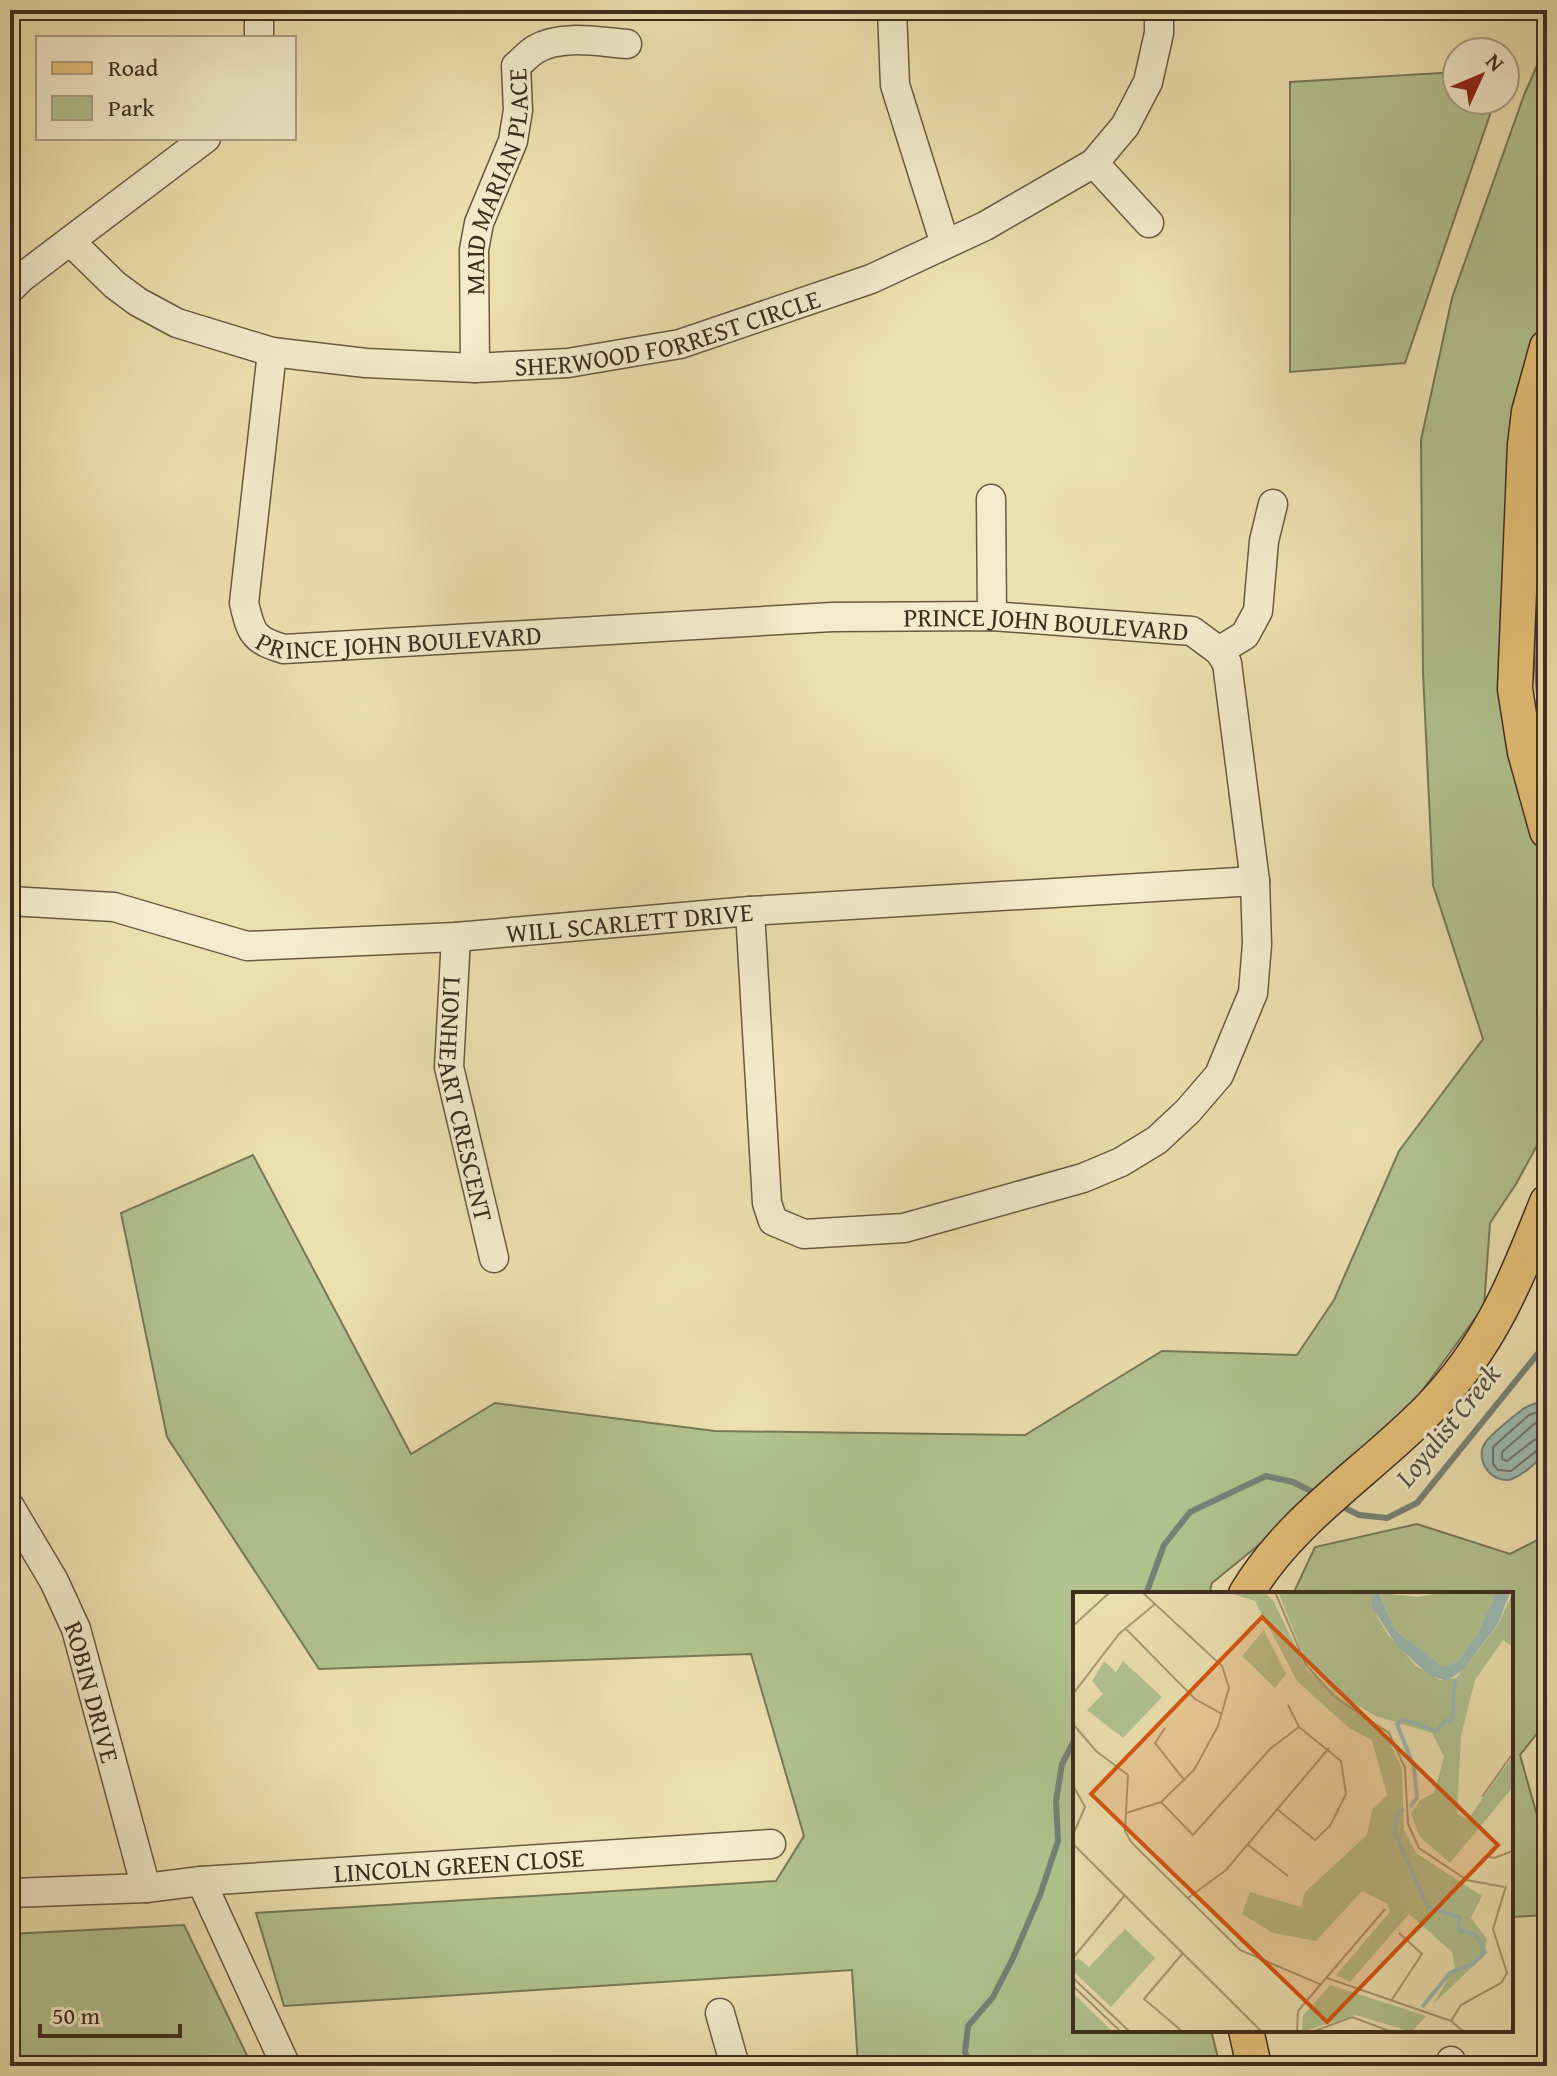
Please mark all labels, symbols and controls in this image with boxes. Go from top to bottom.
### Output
legend [36,36,296,140]
north arrow [1441,36,1521,116]
text: N [1479,46,1512,79]
text: Road [108,50,158,85]
street label: MAID MARIAN PLACE [455,68,538,295]
text: Park [108,90,155,125]
street label: SHERWOOD FORREST CIRCLE [514,278,825,385]
street label: PRINCE JOHN BOULEVARD [903,596,1190,650]
street label: PRINCE JOHN BOULEVARD [249,614,543,668]
street label: WILL SCARLETT DRIVE [504,891,754,952]
street label: LIONHEART CRESCENT [429,976,504,1226]
water label: Loyalist Creek [1384,1354,1510,1496]
inset map [1073,1592,1513,2032]
street label: ROBIN DRIVE [55,1614,131,1767]
street label: LINCOLN GREEN CLOSE [333,1837,585,1892]
scale bar [40,1988,180,2038]
text: 50 m [52,1998,100,2033]

